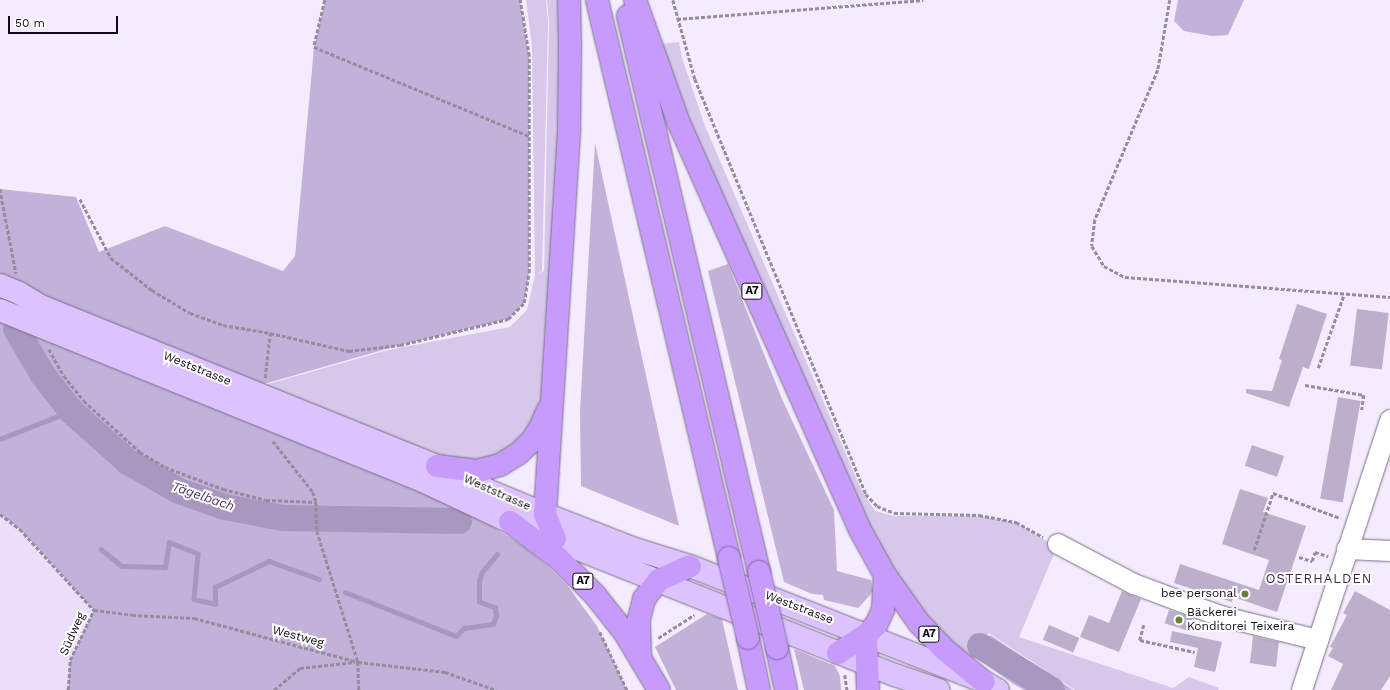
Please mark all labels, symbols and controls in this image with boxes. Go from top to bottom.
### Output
scale bar [10,8,120,34]
text: 50 m [15,16,45,30]
road number: A7 [741,282,763,300]
street label: Weststrasse [161,349,233,389]
street label: Weststrasse [461,472,533,514]
water label: Tägelbach [170,479,236,515]
district label: OSTERHALDEN [1266,571,1372,587]
road number: A7 [572,572,594,590]
place label: bee personal [1161,587,1237,601]
street label: Weststrasse [763,588,835,628]
marker: bee personal [1240,589,1250,599]
place label: Bäckerei Konditorei Teixeira [1187,606,1295,634]
street label: Südweg [57,610,89,658]
marker: Bäckerei Konditorei Teixeira [1174,615,1184,625]
street label: Westweg [271,623,325,651]
road number: A7 [918,625,940,643]

